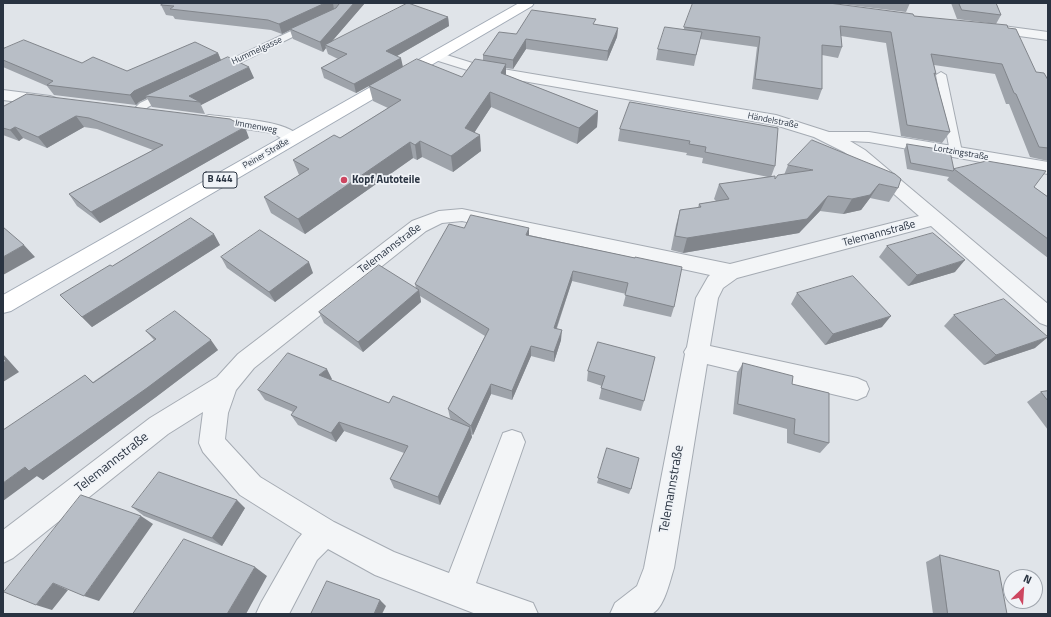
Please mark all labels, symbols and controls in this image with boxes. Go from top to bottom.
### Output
street label: Hummelgasse [230,35,284,67]
street label: Händelstraße [747,111,799,131]
street label: Immenweg [234,118,278,136]
street label: Peiner Straße [241,136,291,172]
street label: Lortzingstraße [933,143,989,163]
road number: B 444 [203,172,237,188]
place label: Kopf Autoteile [352,173,420,187]
marker: Kopf Autoteile [339,175,349,185]
street label: Telemannstraße [841,218,917,250]
street label: Telemannstraße [356,221,424,277]
street label: Telemannstraße [72,430,152,496]
street label: Telemannstraße [657,444,687,534]
north arrow [1003,569,1043,609]
text: N [1021,570,1034,588]

